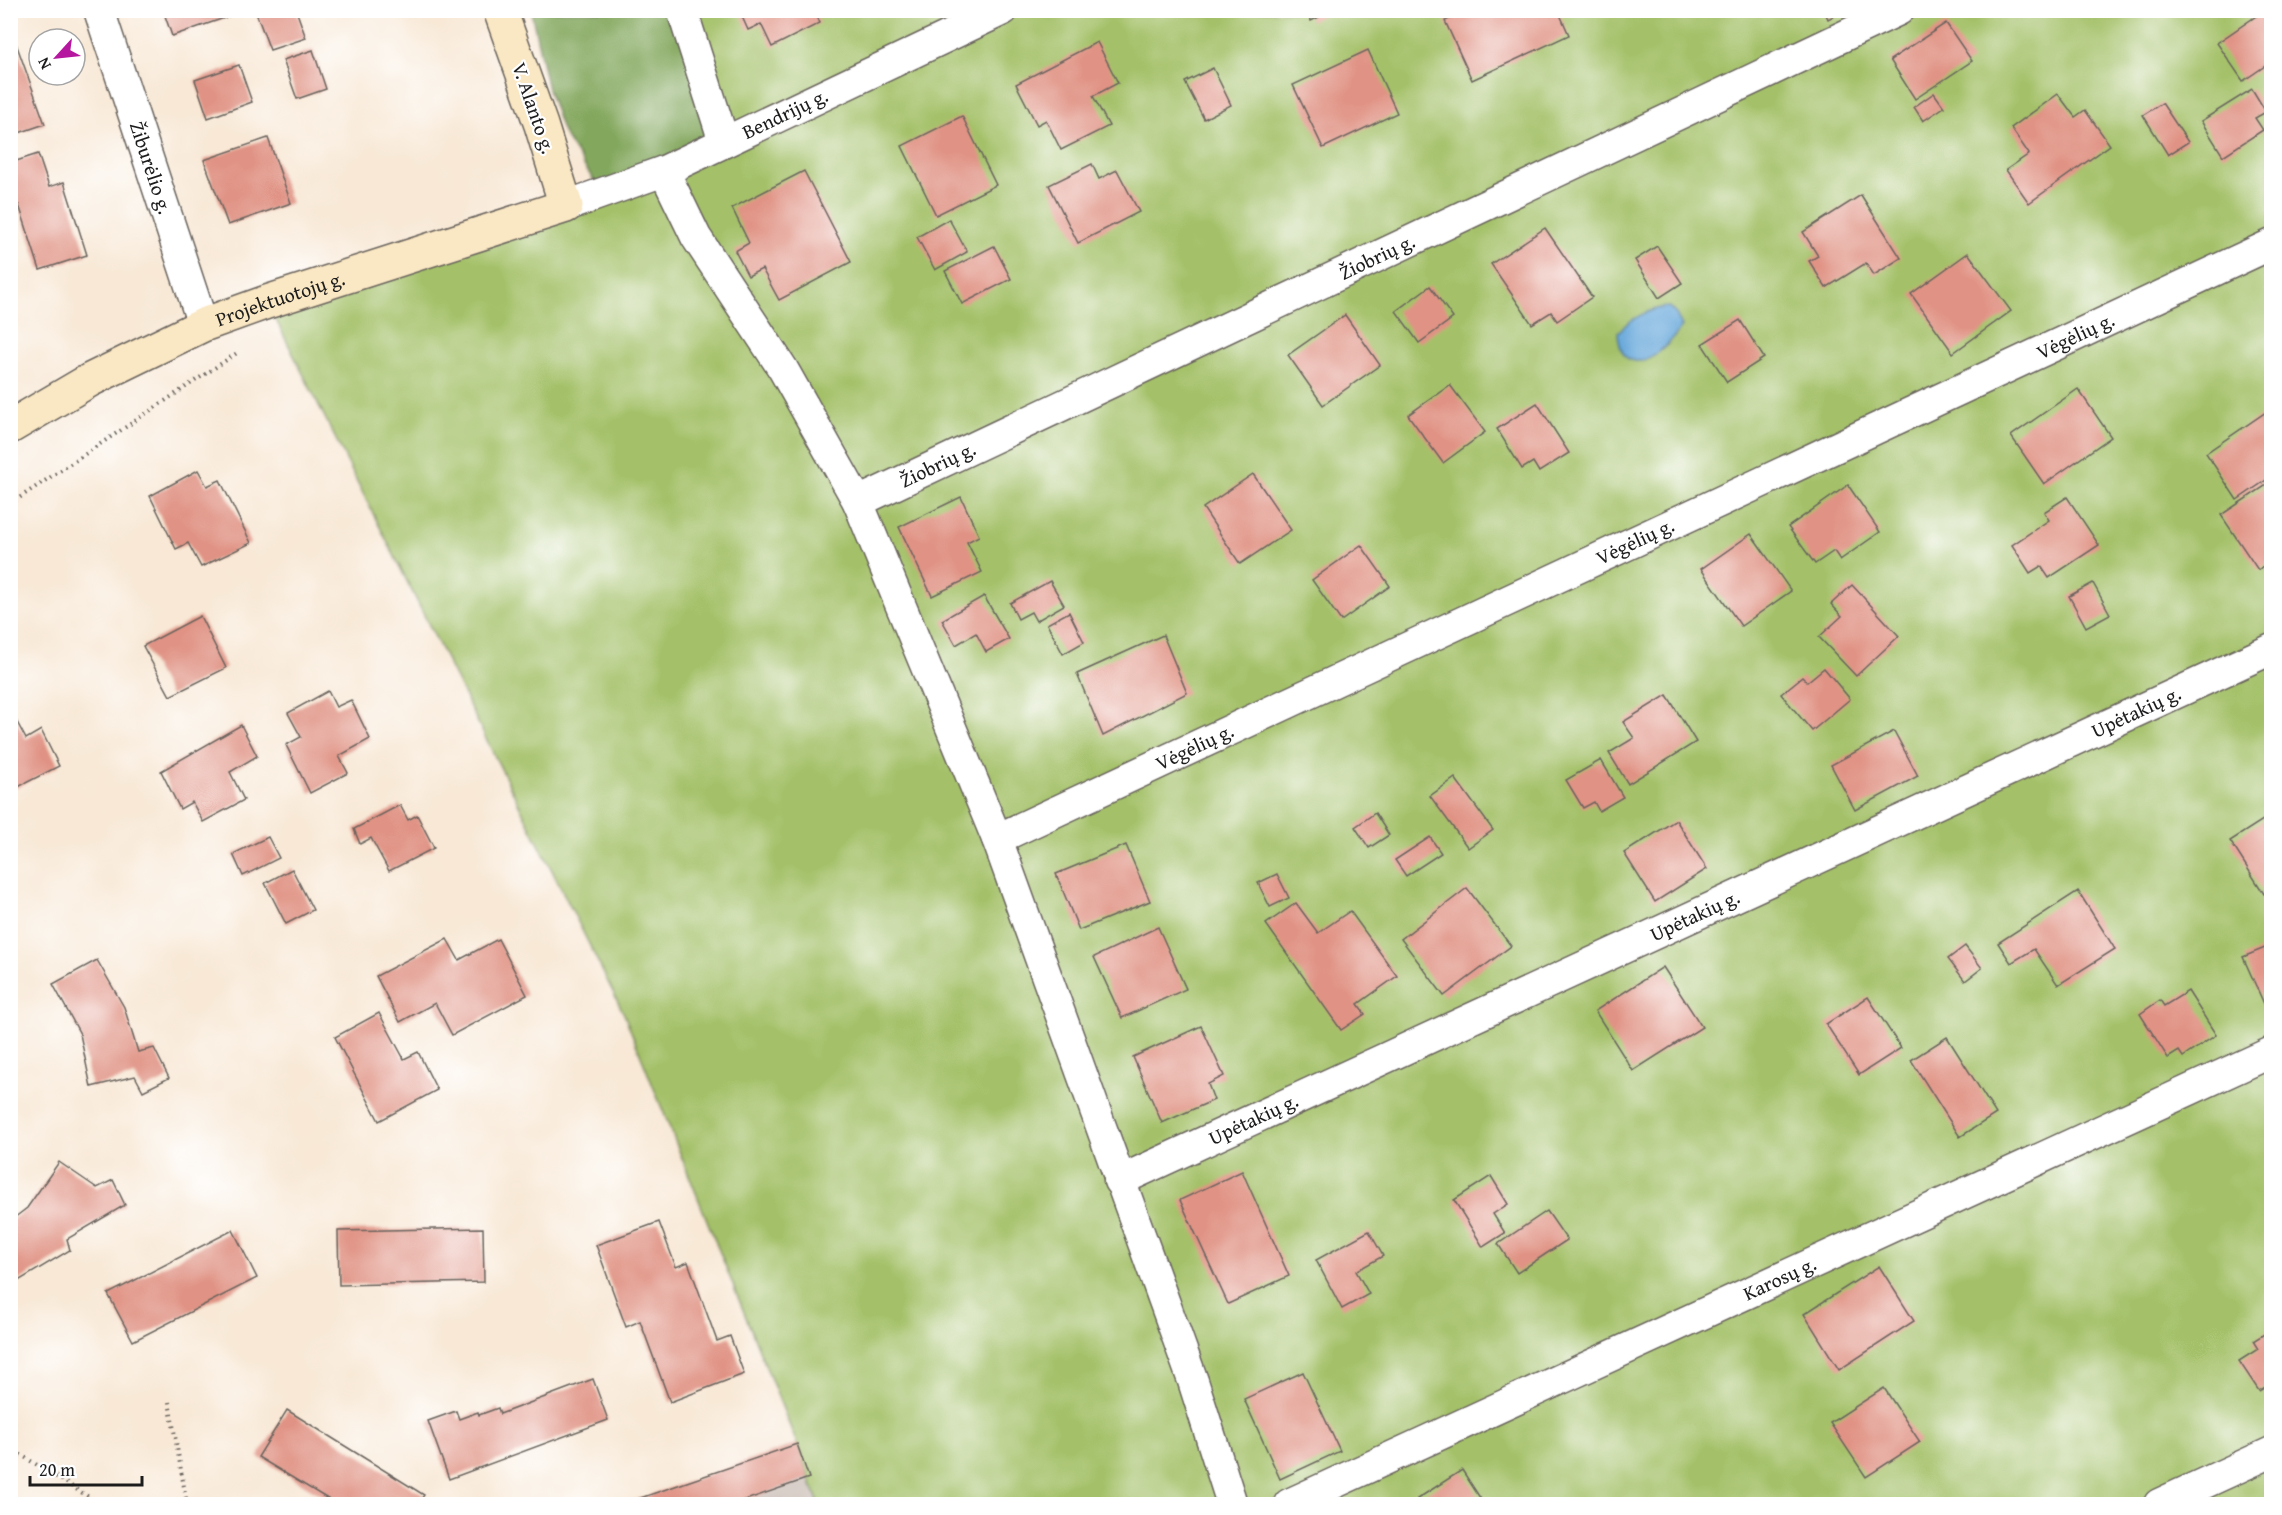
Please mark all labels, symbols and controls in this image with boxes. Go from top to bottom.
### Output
north arrow [27,27,87,87]
text: N [30,53,57,74]
street label: V. Alanto g. [505,58,564,157]
street label: Bendrijų g. [737,80,833,146]
street label: Žiburėlio g. [123,117,180,217]
street label: Žiobrių g. [1334,226,1419,287]
street label: Projektuotojų g. [211,263,348,333]
street label: Vėgėlių g. [2031,305,2119,366]
street label: Žiobrių g. [895,434,980,494]
street label: Vėgėlių g. [1591,510,1679,572]
street label: Upėtakių g. [2086,678,2185,745]
street label: Vėgėlių g. [1151,716,1238,777]
street label: Upėtakių g. [1645,882,1744,948]
street label: Upėtakių g. [1204,1085,1303,1152]
street label: Karosų g. [1738,1249,1821,1307]
scale bar [30,1449,142,1487]
text: 20 m [39,1456,75,1483]

